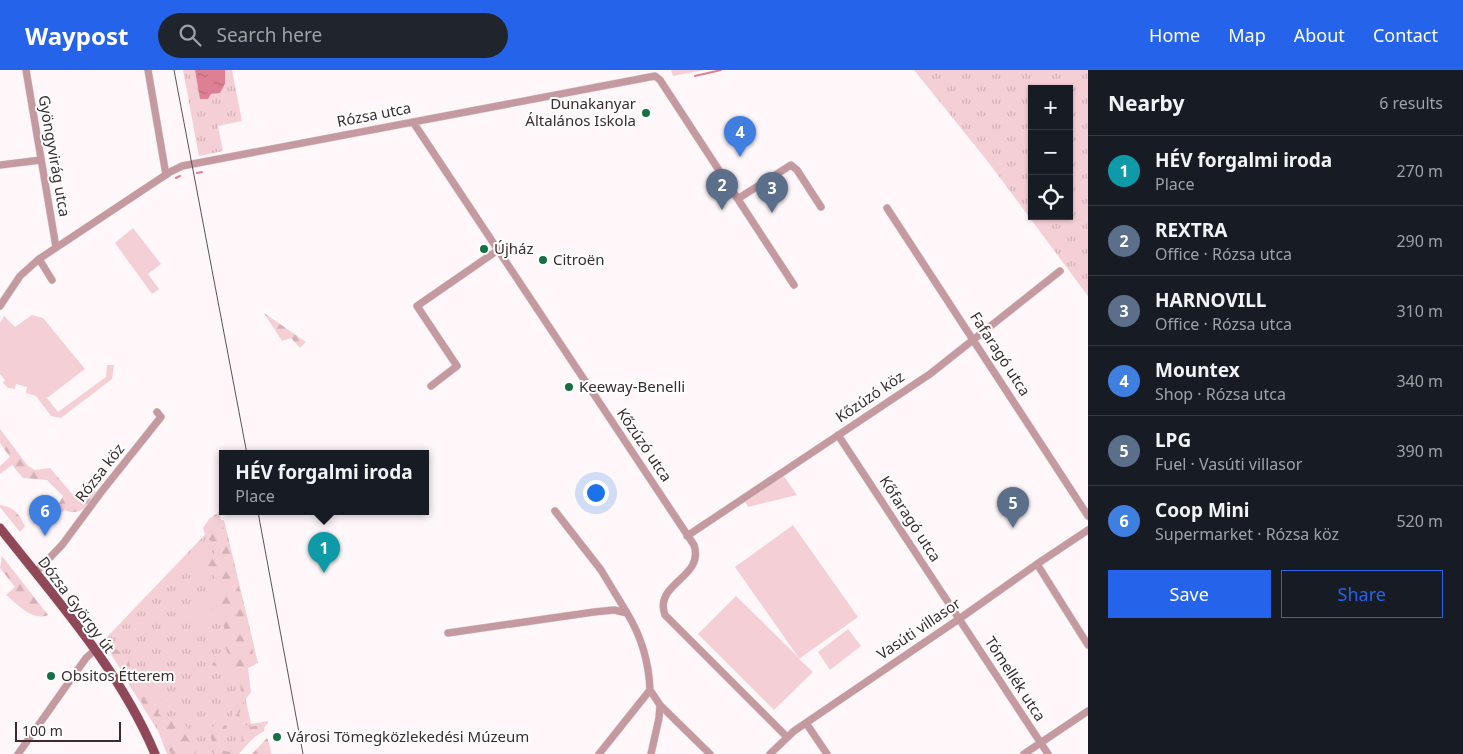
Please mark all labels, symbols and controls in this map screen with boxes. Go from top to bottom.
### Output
search box [158,13,508,58]
text: Waypost [25,19,128,52]
icon: search [176,21,204,49]
text: Search here [216,22,322,48]
text: Home [1149,23,1200,47]
text: Map [1228,23,1266,47]
text: About [1294,23,1345,47]
text: Contact [1373,23,1438,47]
map controls [1028,85,1073,220]
button: + [1028,85,1073,130]
text: Nearby [1108,89,1184,117]
text: 6 results [1379,92,1443,114]
place label: Dunakanyar Általános Iskola [525,93,636,130]
street label: Gyöngyvirág utca [34,94,76,218]
street label: Rózsa utca [335,97,413,131]
marker: Dunakanyar Általános Iskola [640,107,652,119]
pin: 4 [724,116,756,157]
button: − [1028,130,1073,175]
text: HÉV forgalmi iroda [1155,147,1332,173]
text: 1 [1119,160,1129,182]
text: 270 m [1396,160,1443,182]
pin: 2 [706,169,738,210]
pin: 3 [756,172,788,213]
text: Place [1155,173,1195,195]
button: locate [1028,175,1073,220]
text: REXTRA [1155,217,1227,243]
text: 2 [1119,230,1129,252]
text: 290 m [1396,230,1443,252]
place label: Újház [494,238,534,258]
marker: Újház [478,243,490,255]
text: Office · Rózsa utca [1155,243,1292,265]
place label: Citroën [553,249,604,269]
marker: Citroën [537,254,549,266]
text: HARNOVILL [1155,287,1266,313]
text: 3 [1119,300,1129,322]
text: 310 m [1396,300,1443,322]
street label: Fafaragó utca [966,308,1036,399]
text: Office · Rózsa utca [1155,313,1292,335]
text: Mountex [1155,357,1240,383]
street label: Kőzúzó köz [831,366,908,426]
text: 4 [1119,370,1129,392]
text: 340 m [1396,370,1443,392]
place label: Keeway-Benelli [579,376,685,396]
marker: Keeway-Benelli [563,381,575,393]
text: Shop · Rózsa utca [1155,383,1286,405]
street label: Kőzúzó utca [613,404,677,485]
text: LPG [1155,427,1191,453]
street label: Rózsa köz [70,439,128,506]
text: 5 [1119,440,1129,462]
text: 390 m [1396,440,1443,462]
popup [219,450,429,515]
text: Fuel · Vasúti villasor [1155,453,1302,475]
text: HÉV forgalmi iroda [235,459,413,485]
street label: Kőfaragó utca [876,472,946,565]
your location [583,480,609,506]
text: Place [235,485,275,507]
pin: 5 [997,487,1029,528]
pin: 6 [29,495,61,536]
text: Coop Mini [1155,497,1250,523]
text: 6 [1119,510,1129,532]
text: 520 m [1396,510,1443,532]
text: Supermarket · Rózsa köz [1155,523,1339,545]
pin: 1 [308,532,340,573]
street label: Dózsa György út [34,552,120,657]
button: Save [1108,570,1271,618]
button: Share [1281,570,1443,618]
street label: Vasúti villasor [873,593,964,664]
street label: Tómellék utca [981,632,1051,725]
place label: Obsitos Étterem [61,665,175,685]
marker: Obsitos Étterem [45,670,57,682]
scale bar [15,719,121,742]
text: 100 m [22,721,63,740]
place label: Városi Tömegközlekedési Múzeum [287,726,529,746]
marker: Városi Tömegközlekedési Múzeum [271,731,283,743]

